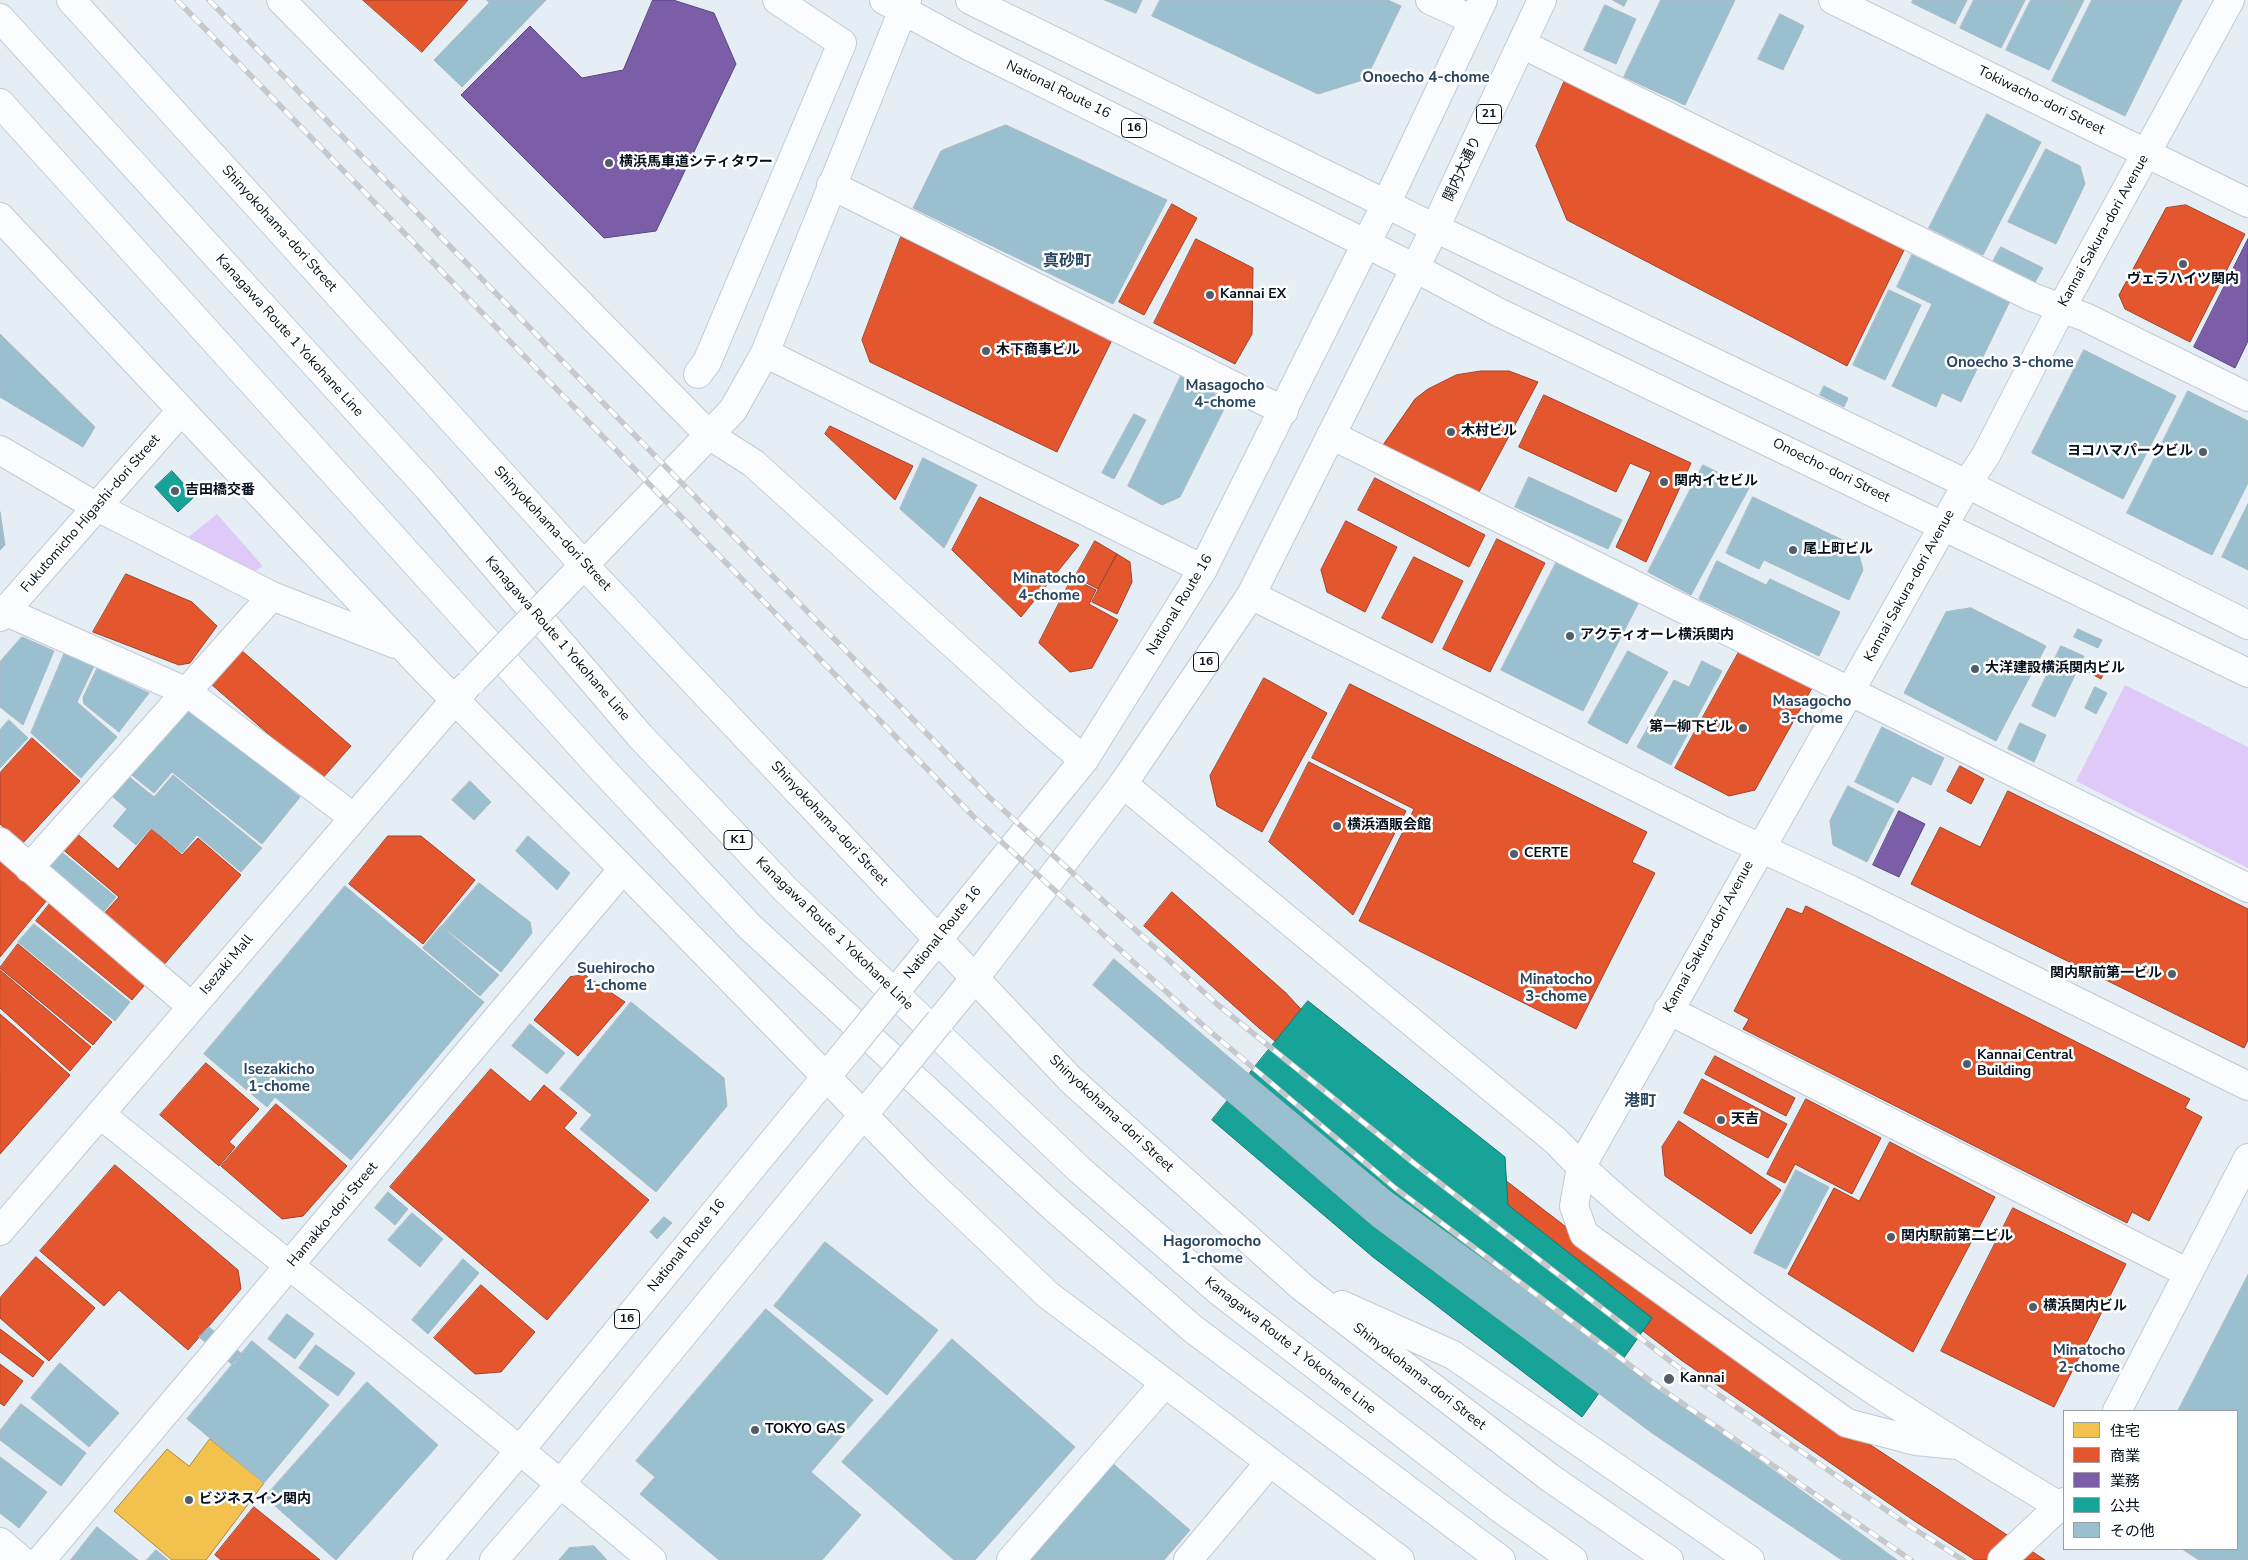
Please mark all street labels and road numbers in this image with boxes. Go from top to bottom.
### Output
street label: National Route 16 [1003,57,1113,123]
street label: Tokiwacho-dori Street [1975,63,2107,139]
road number: 21 [1476,105,1502,124]
road number: 16 [1122,119,1146,138]
street label: 関内大通り [1441,134,1485,204]
street label: Kannai Sakura-dori Avenue [2055,152,2153,310]
street label: Shinyokohama-dori Street [218,162,340,296]
street label: Kanagawa Route 1 Yokohane Line [212,251,366,421]
street label: Fukutomicho Higashi-dori Street [18,432,164,596]
street label: Onoecho-dori Street [1770,435,1892,507]
street label: Shinyokohama-dori Street [490,463,614,595]
street label: Kannai Sakura-dori Avenue [1861,507,1959,665]
street label: National Route 16 [1143,552,1217,658]
street label: Kanagawa Route 1 Yokohane Line [481,553,633,725]
road number: 16 [1194,652,1218,672]
street label: Shinyokohama-dori Street [767,758,891,890]
road number: K1 [724,830,752,850]
street label: Kanagawa Route 1 Yokohane Line [752,854,916,1014]
street label: Kannai Sakura-dori Avenue [1660,858,1758,1016]
street label: National Route 16 [900,883,986,983]
street label: Isezaki Mall [197,932,257,998]
street label: Shinyokohama-dori Street [1045,1052,1177,1176]
street label: Hamakko-dori Street [284,1159,382,1271]
street label: National Route 16 [644,1196,730,1296]
street label: Kanagawa Route 1 Yokohane Line [1201,1274,1379,1418]
road number: 16 [614,1310,640,1328]
street label: Shinyokohama-dori Street [1349,1320,1489,1434]

